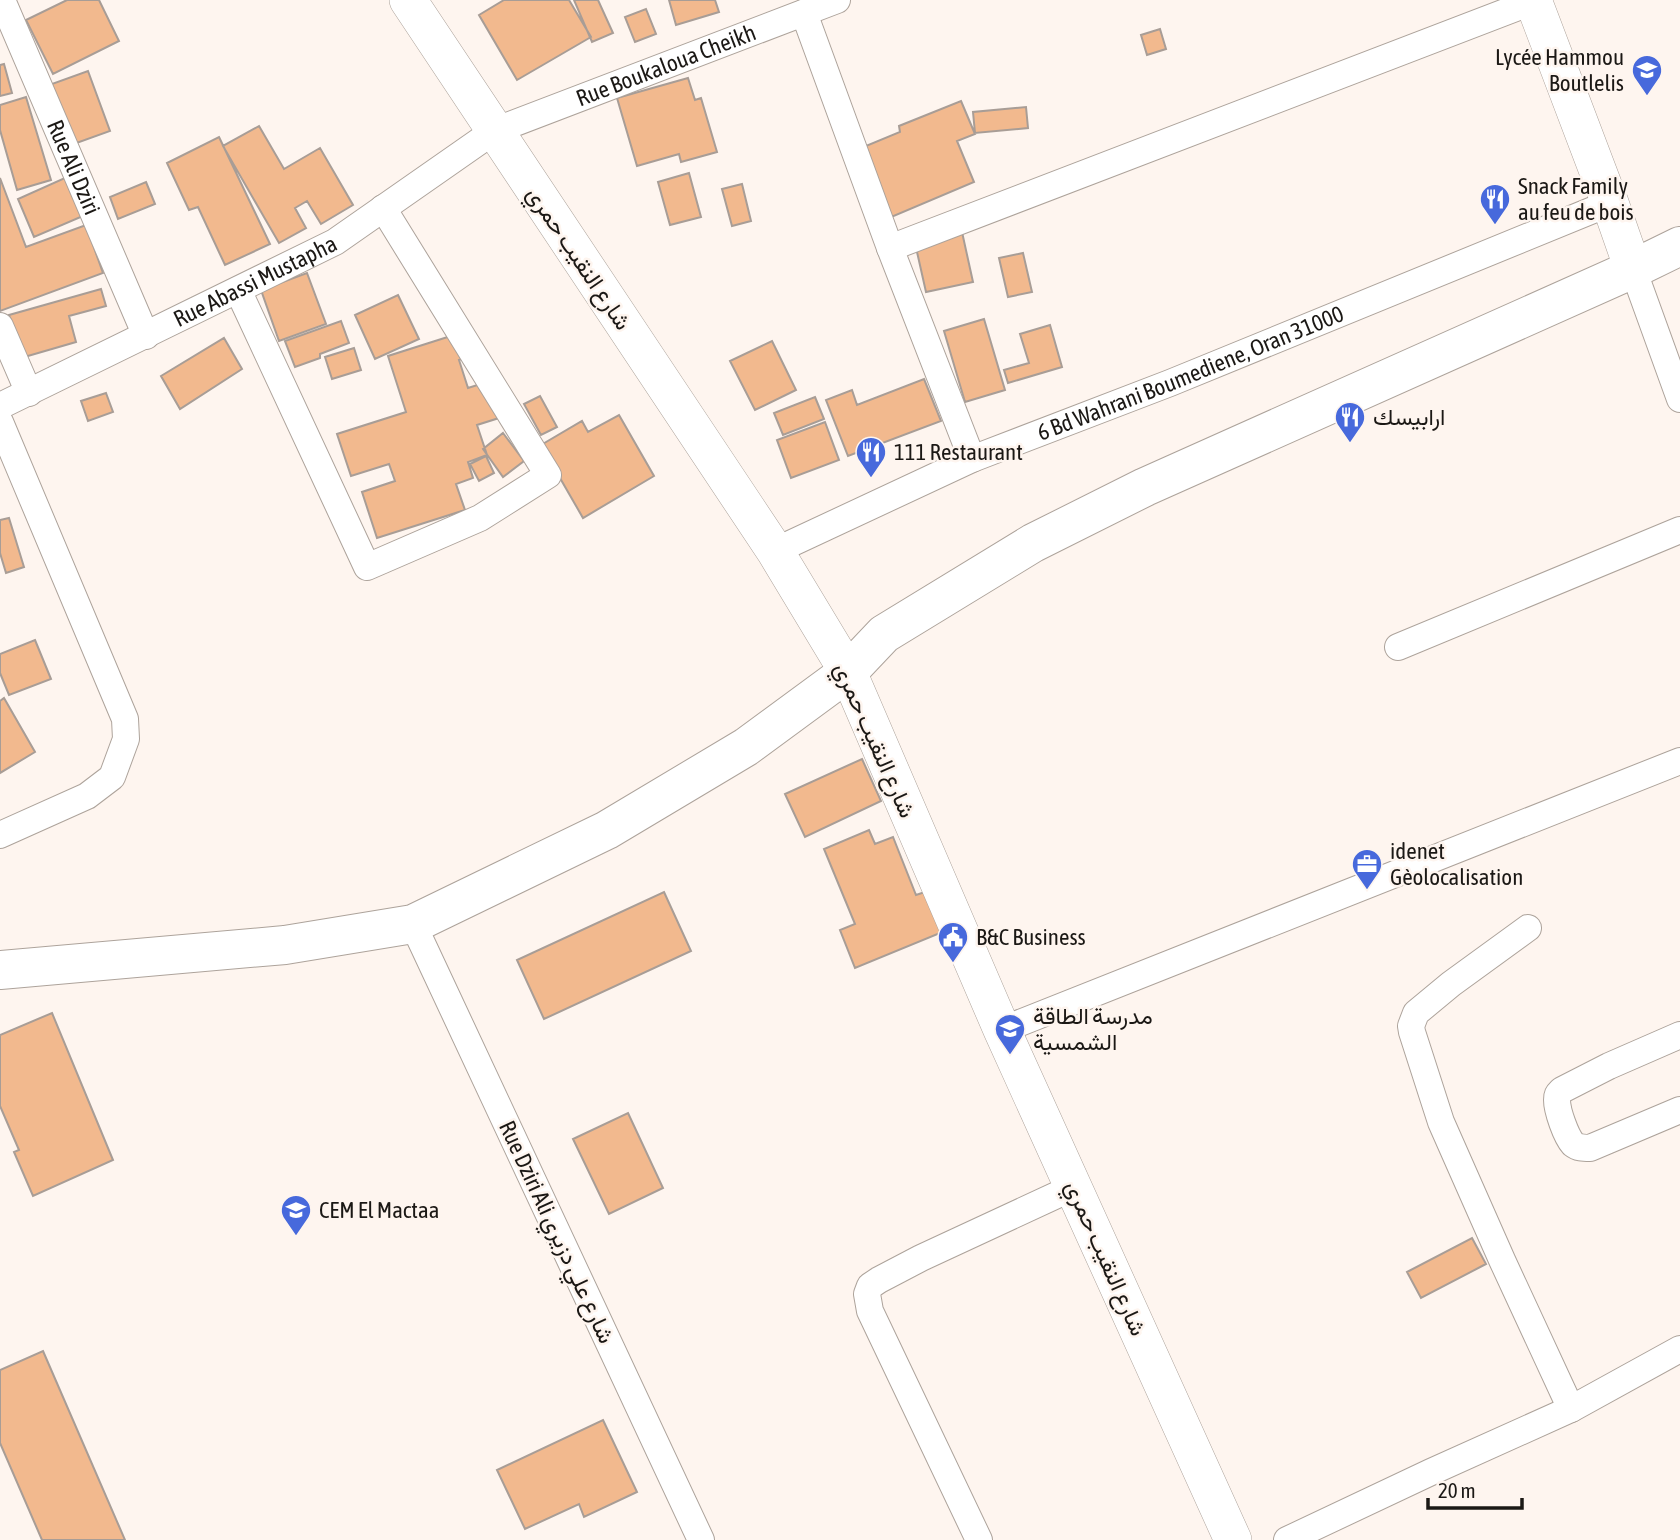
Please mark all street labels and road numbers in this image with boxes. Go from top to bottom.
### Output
street label: Rue Boukaloua Cheikh [573,19,759,111]
street label: Rue Ali Dziri [42,116,105,219]
street label: شارع النقيب حمري [517,181,637,338]
street label: Rue Abassi Mustapha [169,230,341,332]
street label: 6 Bd Wahrani Boumediene, Oran 31000 [1033,300,1347,446]
street label: شارع النقيب حمري [824,658,921,824]
street label: Rue Dziri Ali شارع علي دزيري [489,1117,620,1350]
street label: شارع النقيب حمري [1055,1176,1152,1342]

